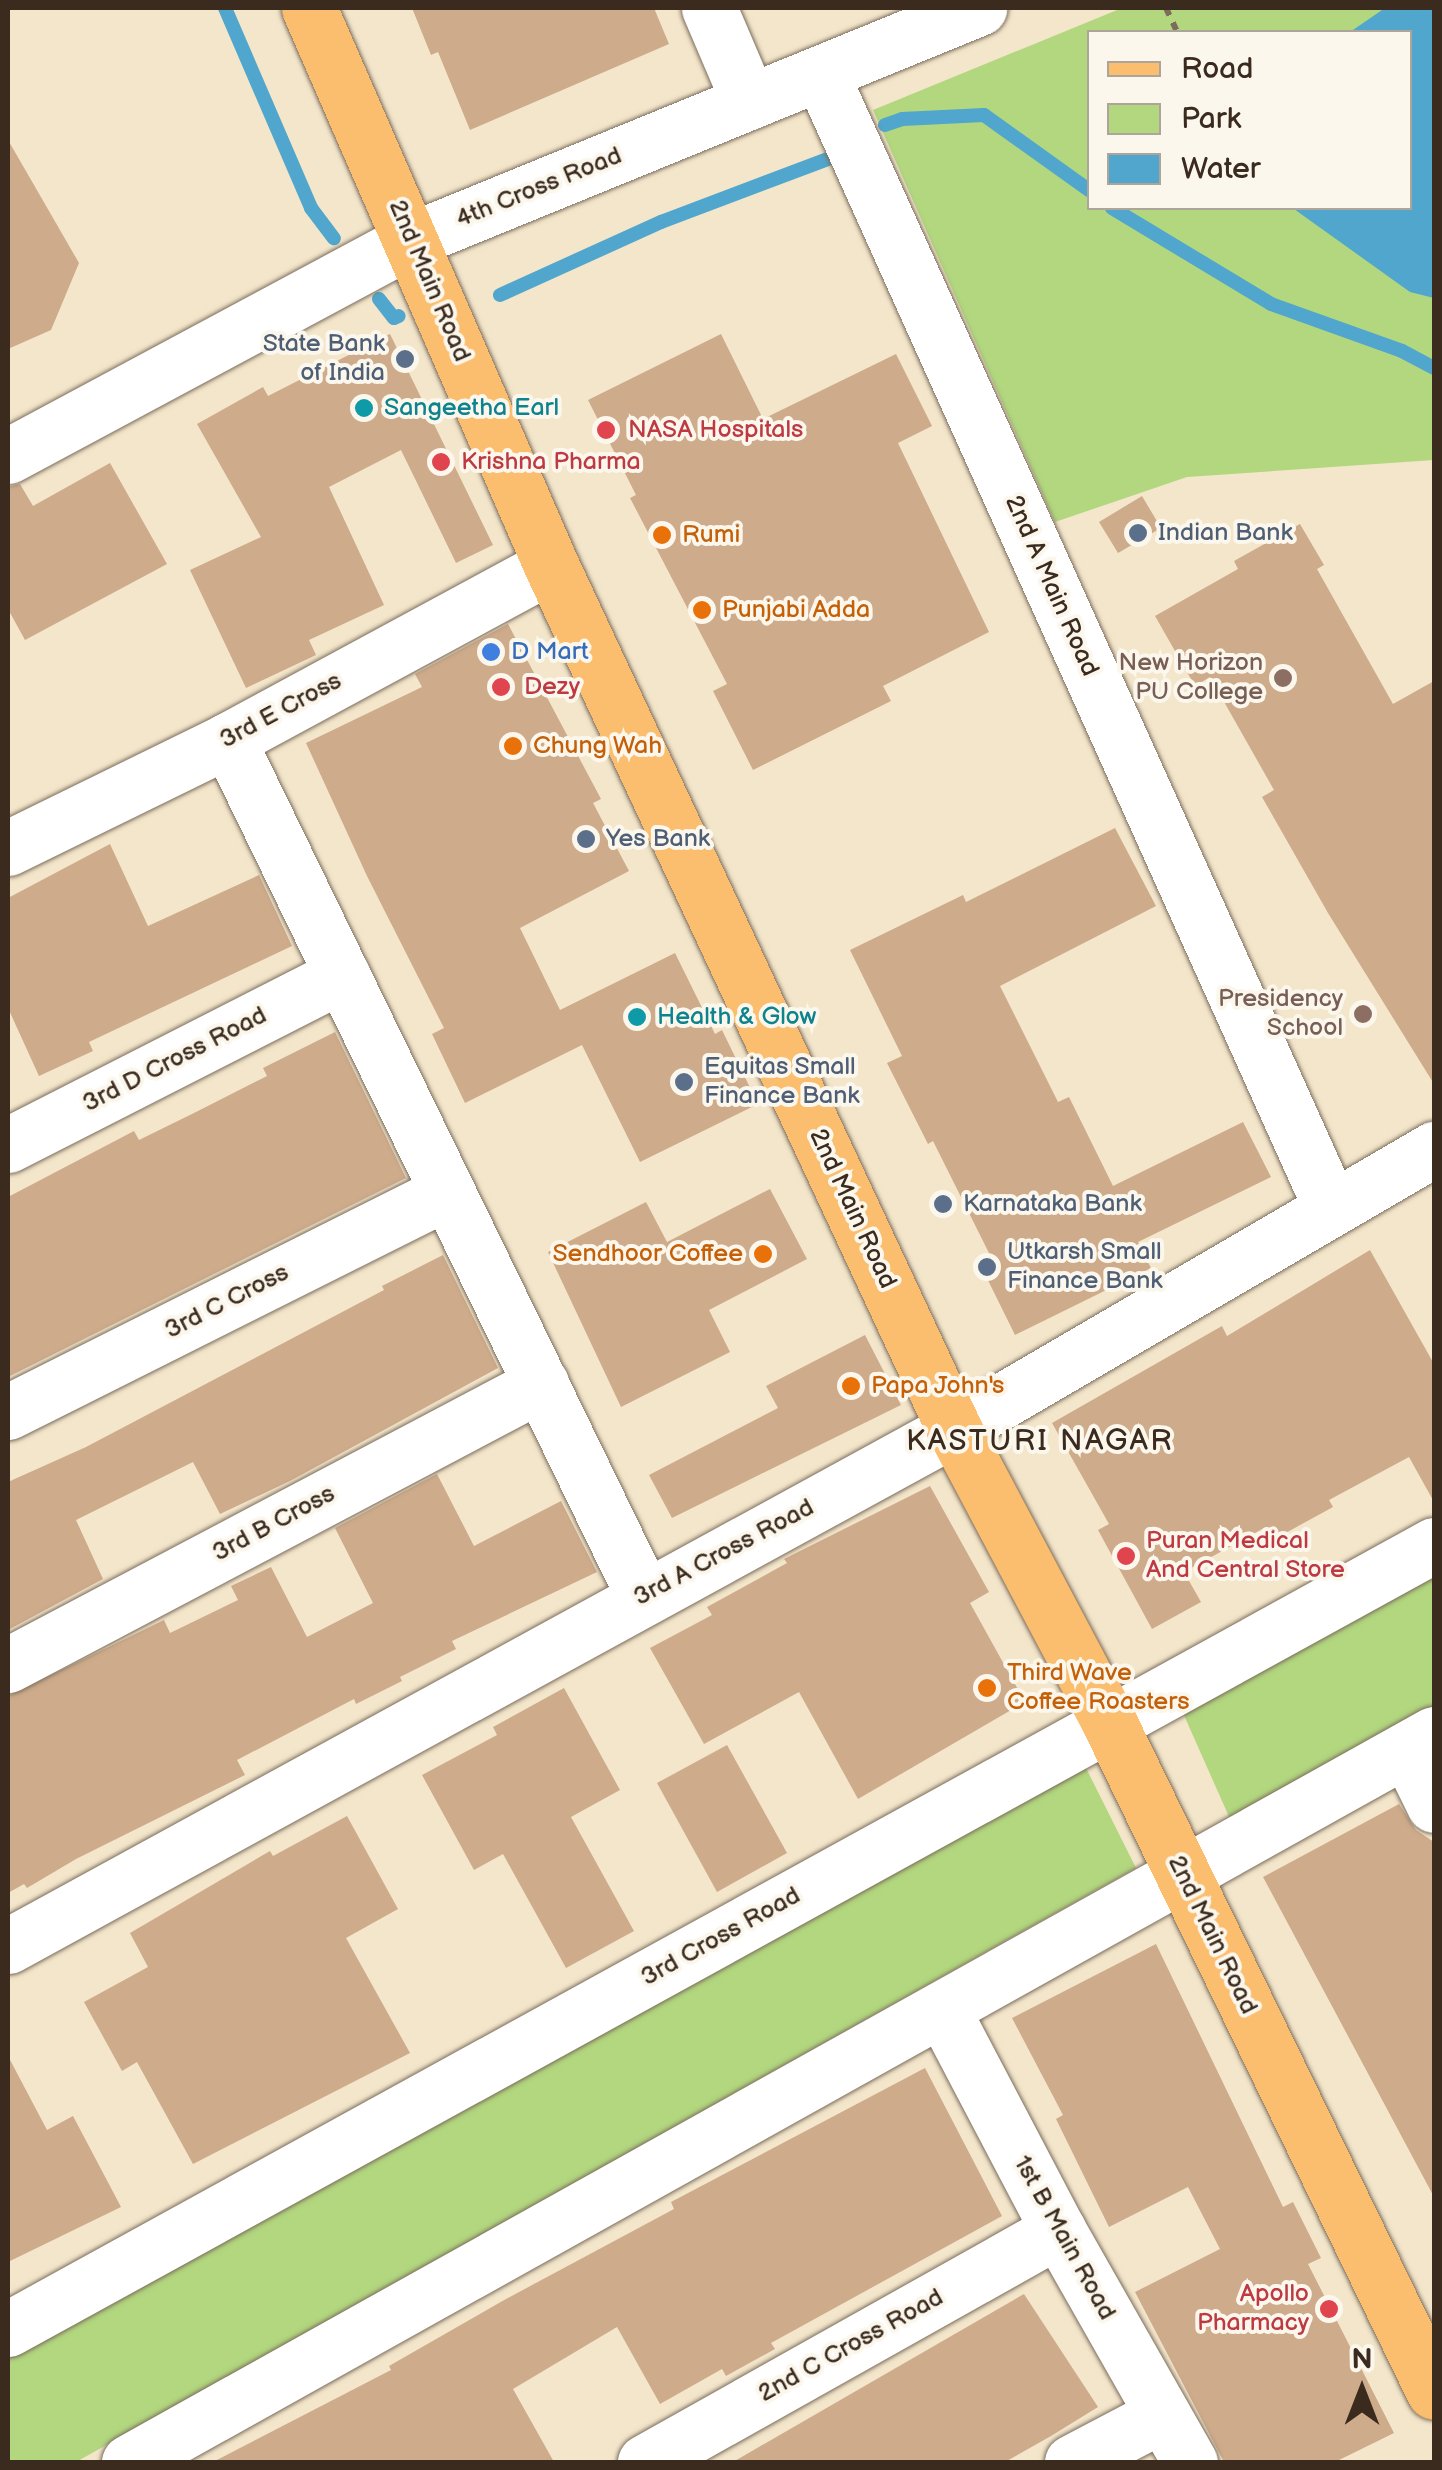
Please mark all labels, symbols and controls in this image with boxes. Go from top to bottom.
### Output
legend [1087,30,1412,210]
text: Road [1181,51,1254,87]
text: Park [1181,101,1241,137]
street label: 4th Cross Road [452,141,626,235]
text: Water [1181,151,1261,187]
street label: 2nd Main Road [381,196,477,366]
place label: State Bank of India [263,330,385,389]
marker: State Bank of India [394,348,416,370]
place label: Sangeetha Earl [384,393,559,423]
marker: Sangeetha Earl [353,397,375,419]
place label: NASA Hospitals [628,415,803,445]
marker: NASA Hospitals [593,417,619,443]
place label: Krishna Pharma [461,447,641,477]
marker: Krishna Pharma [430,451,452,473]
street label: 2nd A Main Road [998,491,1104,681]
place label: Indian Bank [1158,518,1293,548]
place label: Rumi [682,520,740,550]
marker: Indian Bank [1127,522,1149,544]
marker: Rumi [651,524,673,546]
place label: Punjabi Adda [722,595,870,625]
marker: Punjabi Adda [691,599,713,621]
place label: D Mart [511,637,589,667]
marker: D Mart [480,641,502,663]
place label: New Horizon PU College [1119,649,1263,708]
street label: 3rd E Cross [215,666,347,756]
marker: New Horizon PU College [1272,667,1294,689]
place label: Dezy [524,672,580,702]
marker: Dezy [488,674,514,700]
place label: Chung Wah [533,731,663,761]
marker: Chung Wah [502,735,524,757]
place label: Yes Bank [606,824,710,854]
marker: Yes Bank [575,828,597,850]
place label: Presidency School [1218,985,1343,1044]
street label: 3rd D Cross Road [78,1001,272,1119]
place label: Health & Glow [657,1002,816,1032]
marker: Presidency School [1352,1003,1374,1025]
marker: Health & Glow [626,1006,648,1028]
place label: Equitas Small Finance Bank [704,1053,860,1112]
marker: Equitas Small Finance Bank [673,1071,695,1093]
street label: 2nd Main Road [802,1124,902,1294]
place label: Karnataka Bank [963,1189,1142,1219]
marker: Karnataka Bank [932,1193,954,1215]
place label: Utkarsh Small Finance Bank [1007,1238,1163,1297]
place label: Sendhoor Coffee [552,1239,743,1269]
marker: Sendhoor Coffee [752,1243,774,1265]
marker: Utkarsh Small Finance Bank [976,1256,998,1278]
street label: 3rd C Cross [160,1258,294,1346]
place label: Papa John's [871,1371,1006,1401]
marker: Papa John's [840,1375,862,1397]
district label: KASTURI NAGAR [906,1423,1174,1459]
street label: 3rd B Cross [208,1479,340,1569]
street label: 3rd A Cross Road [629,1493,819,1613]
place label: Puran Medical And Central Store [1146,1527,1345,1586]
marker: Puran Medical And Central Store [1115,1545,1137,1567]
place label: Third Wave Coffee Roasters [1007,1659,1190,1718]
marker: Third Wave Coffee Roasters [976,1677,998,1699]
street label: 2nd Main Road [1161,1851,1263,2019]
street label: 3rd Cross Road [636,1881,806,1993]
street label: 1st B Main Road [1006,2151,1122,2325]
place label: Apollo Pharmacy [1197,2280,1309,2339]
street label: 2nd C Cross Road [753,2283,949,2409]
marker: Apollo Pharmacy [1318,2298,1340,2320]
north arrow [1312,2340,1412,2440]
text: N [1351,2343,1373,2376]

